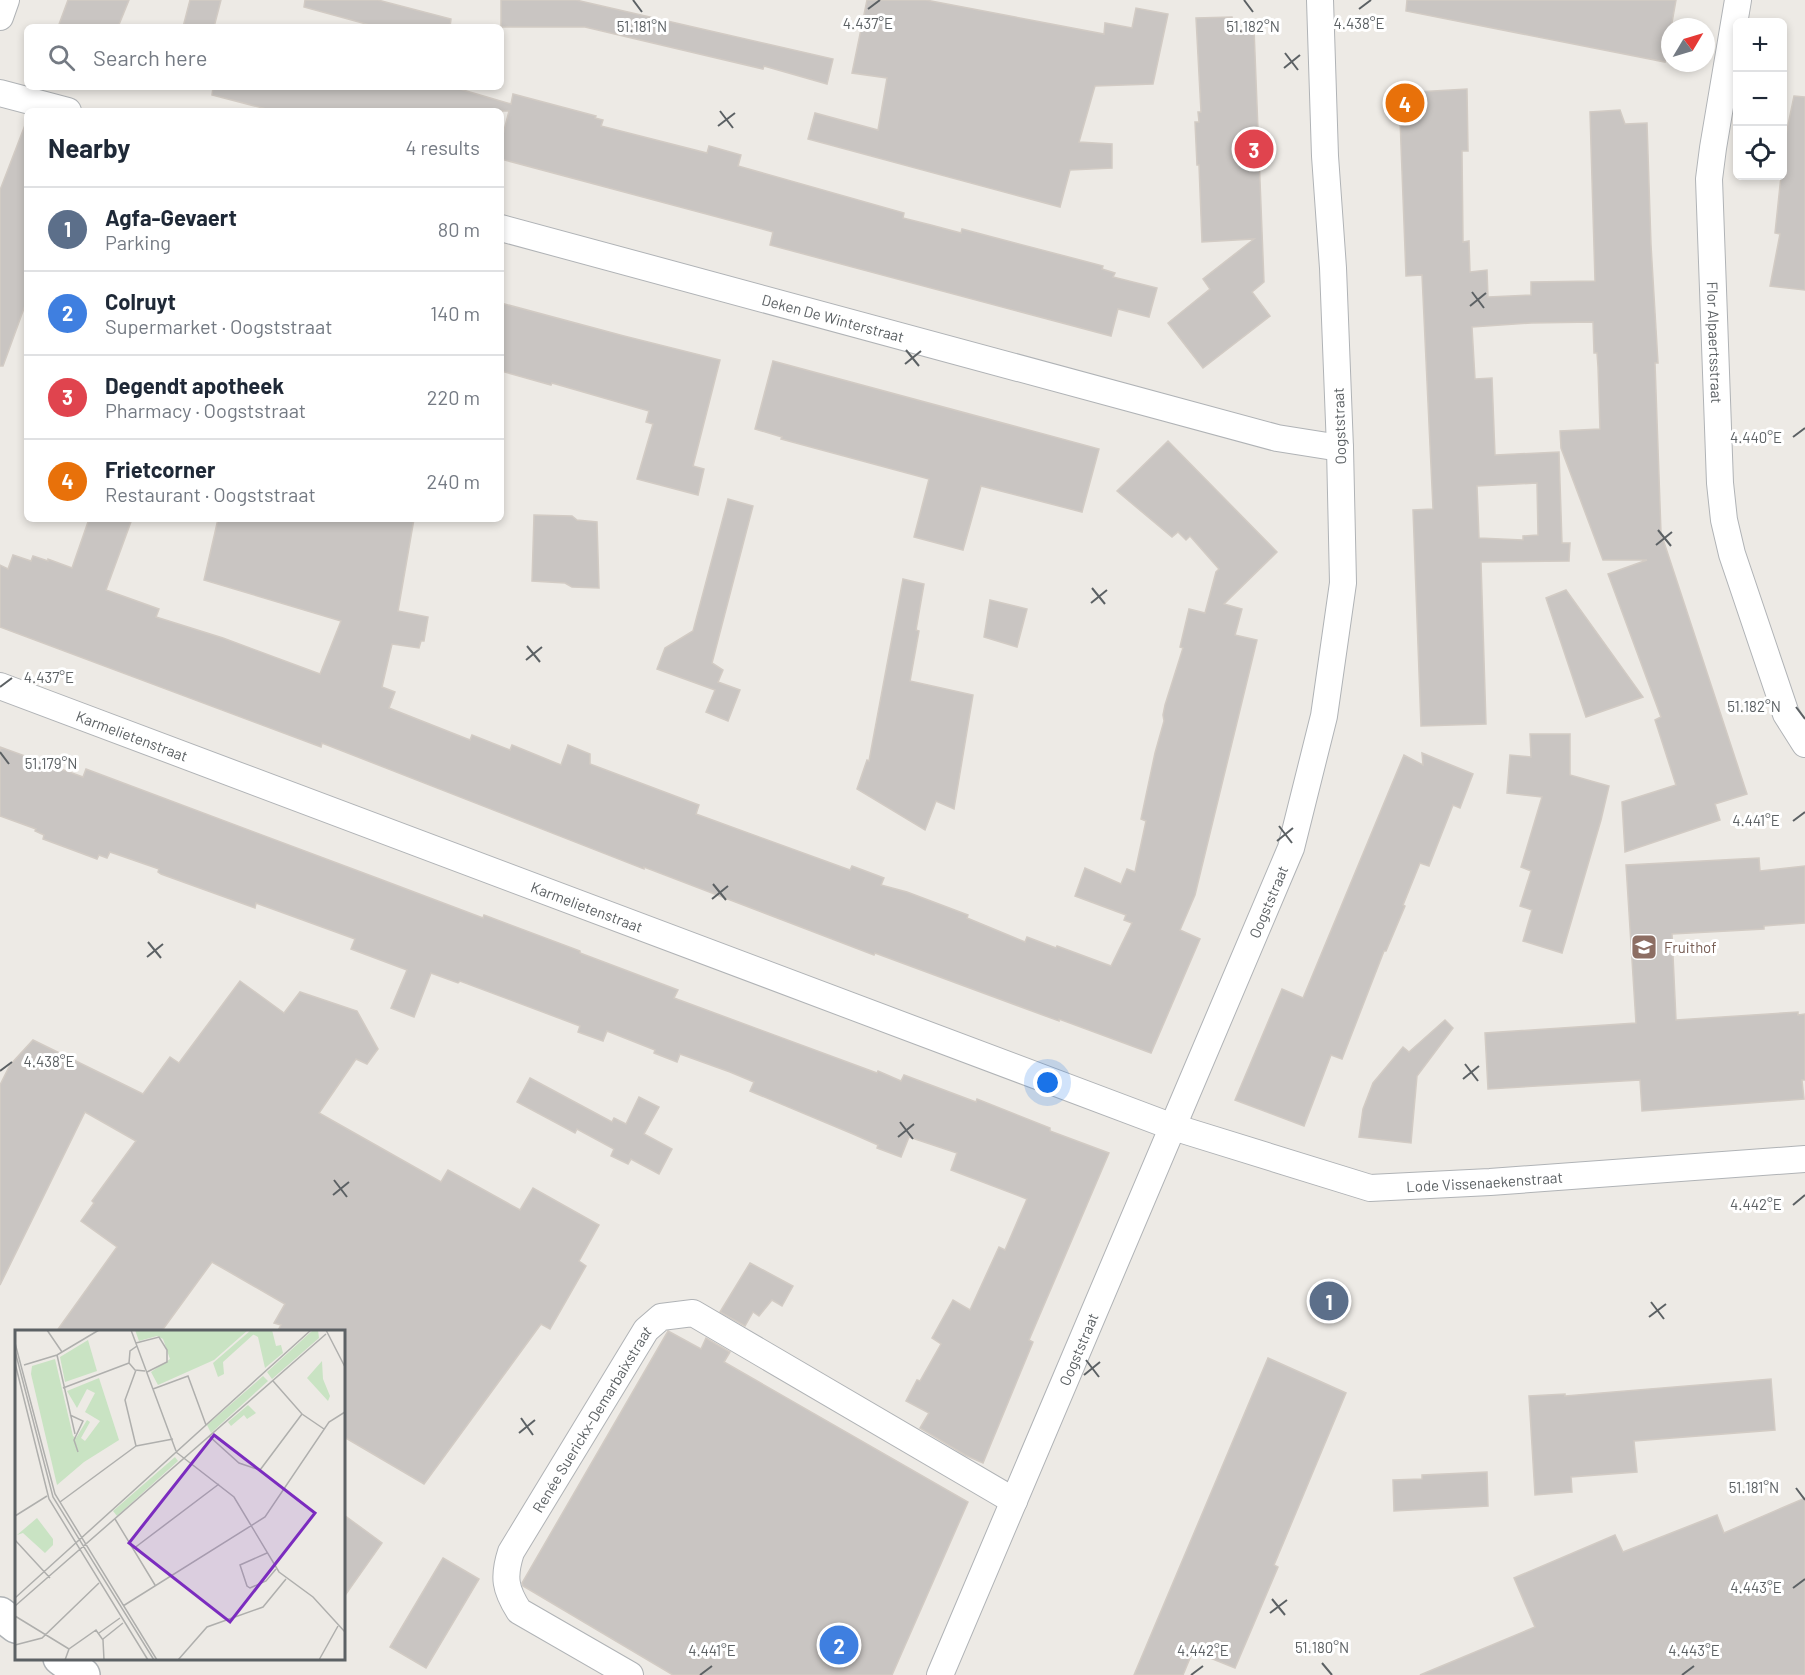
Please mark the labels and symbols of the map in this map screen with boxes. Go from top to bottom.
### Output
text: 4.437°E [843,14,893,32]
text: 4.438°E [1333,14,1385,32]
text: 51.181°N [617,17,667,35]
text: 51.182°N [1226,17,1280,35]
north arrow [1661,18,1715,72]
pin: 4 [1386,80,1424,126]
pin: 3 [1234,126,1274,172]
street label: Flor Alpaertsstraat [1704,281,1726,404]
street label: Deken De Winterstraat [760,290,906,346]
street label: Oogststraat [1329,387,1349,465]
text: 4.440°E [1730,428,1782,446]
text: 4.437°E [24,668,74,686]
text: 51.182°N [1727,697,1781,715]
street label: Karmelietenstraat [74,706,190,765]
text: 51.179°N [25,754,77,772]
text: 4.441°E [1732,811,1780,829]
street label: Oogststraat [1245,863,1292,941]
street label: Karmelietenstraat [528,877,645,936]
school or university icon: Fruithof [1629,932,1659,962]
place label: Fruithof [1664,938,1717,956]
text: 4.438°E [23,1052,75,1070]
your location [1033,1068,1062,1097]
street label: Lode Vissenaekenstraat [1406,1168,1563,1195]
text: 4.442°E [1730,1195,1782,1213]
pin: 1 [1310,1278,1348,1324]
street label: Oogststraat [1055,1310,1102,1388]
street label: Renée Suerickx-Demarbaixstraat [528,1321,654,1516]
inset map [15,1330,345,1660]
text: 51.181°N [1729,1478,1779,1496]
text: 4.443°E [1730,1578,1782,1596]
pin: 2 [820,1622,858,1668]
text: 51.180°N [1295,1638,1349,1656]
text: 4.441°E [688,1641,736,1659]
text: 4.442°E [1177,1641,1229,1659]
text: 4.443°E [1668,1641,1720,1659]

